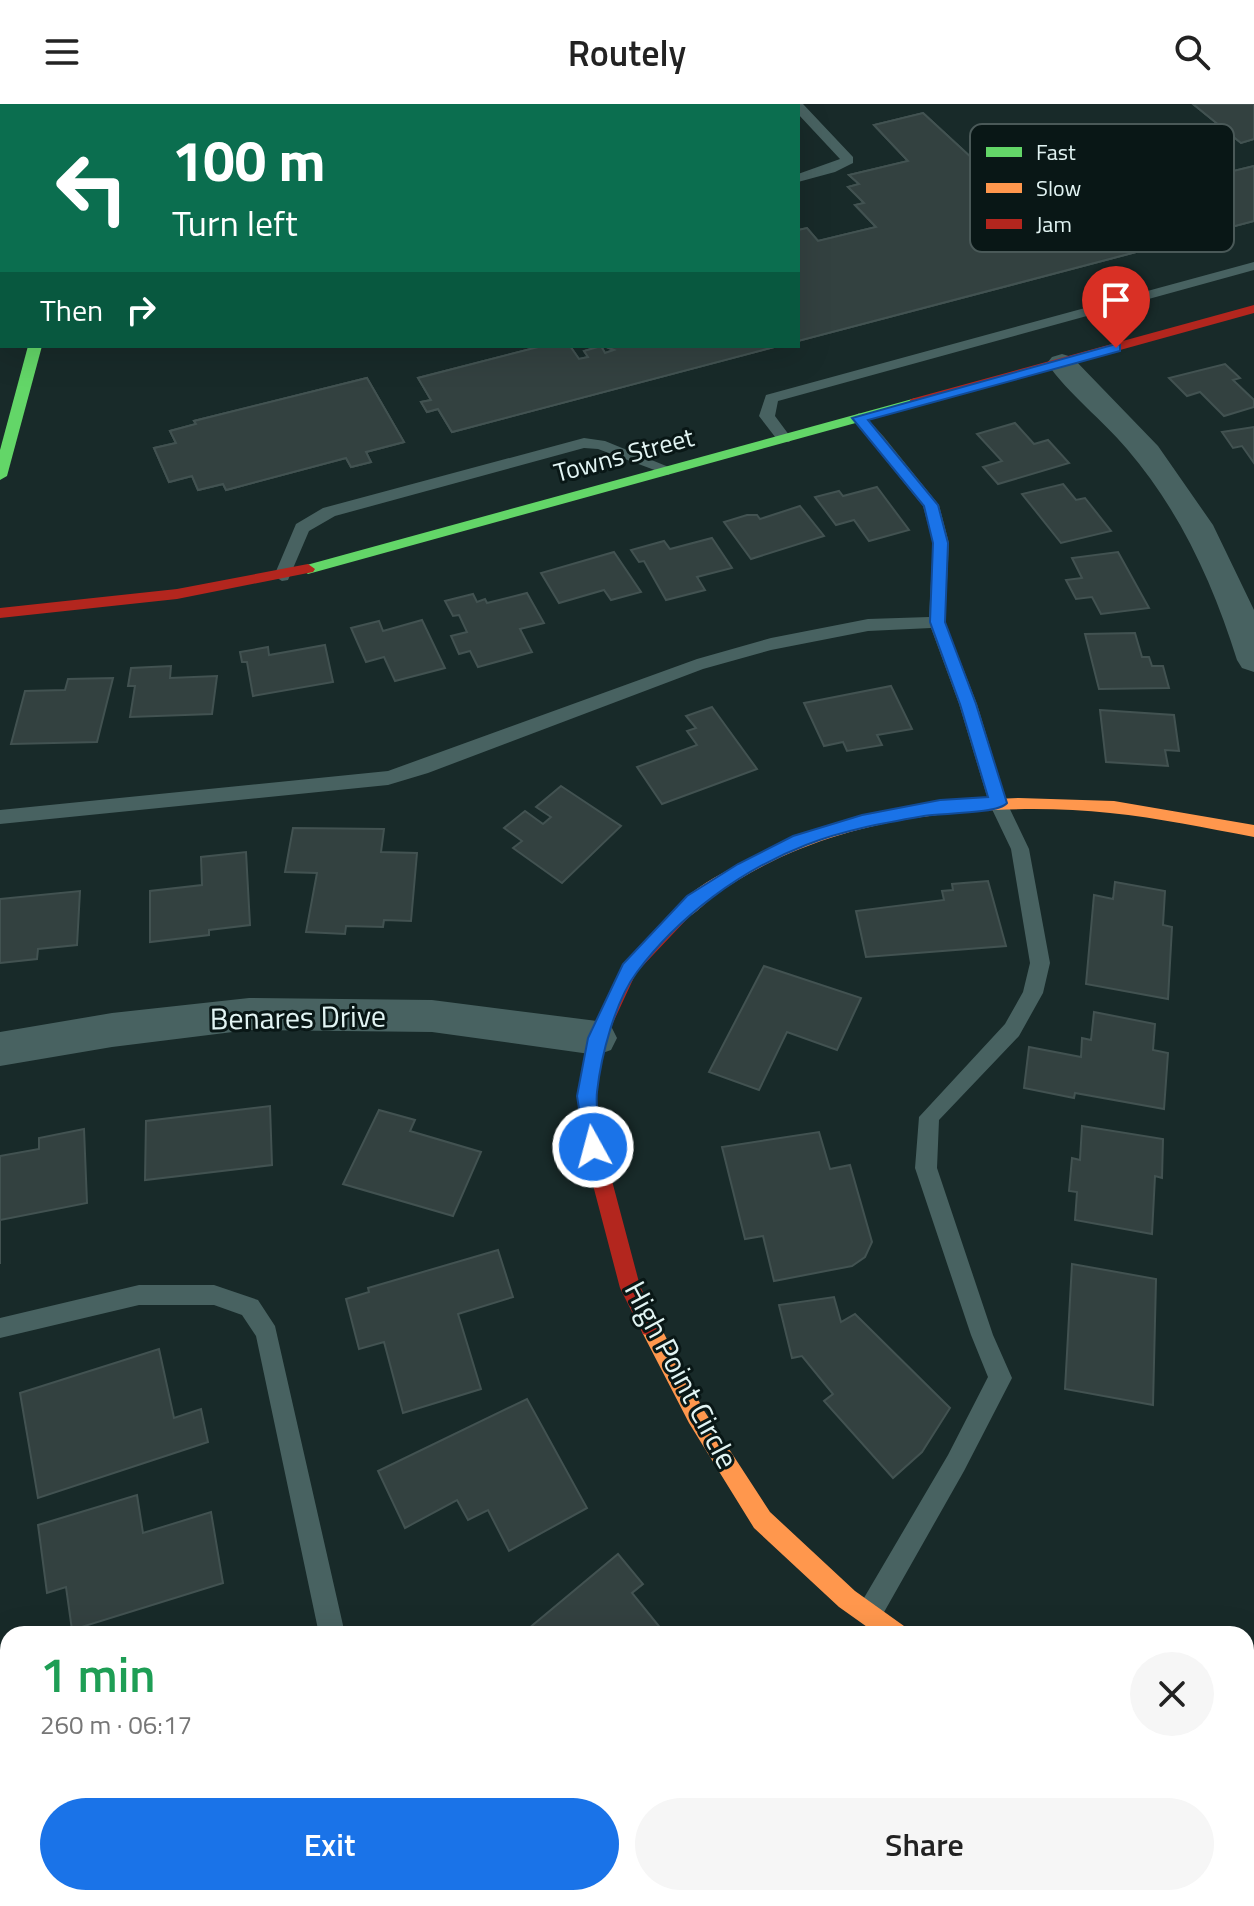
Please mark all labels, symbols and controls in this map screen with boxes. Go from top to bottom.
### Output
text: Routely [568,25,686,80]
icon: menu [40,30,84,74]
icon: search [1170,30,1214,74]
text: 100 m [172,118,325,203]
legend [970,124,1234,252]
text: Fast [1036,135,1076,169]
icon: left [40,136,144,240]
text: Slow [1036,171,1082,205]
text: Turn left [172,195,298,250]
text: Jam [1036,207,1072,241]
pin [1082,266,1150,348]
icon: arrive [1094,278,1138,322]
text: Then [40,287,103,333]
icon: right [119,288,163,332]
street label: Towns Street [550,417,698,492]
street label: Benares Drive [210,992,386,1042]
position arrow [551,1105,635,1189]
street label: High Point Circle [613,1273,751,1476]
text: 1 min [40,1638,155,1711]
button: close [1130,1652,1214,1736]
text: 260 m · 06:17 [40,1705,192,1744]
button: Exit [40,1798,619,1890]
button: Share [635,1798,1214,1890]

